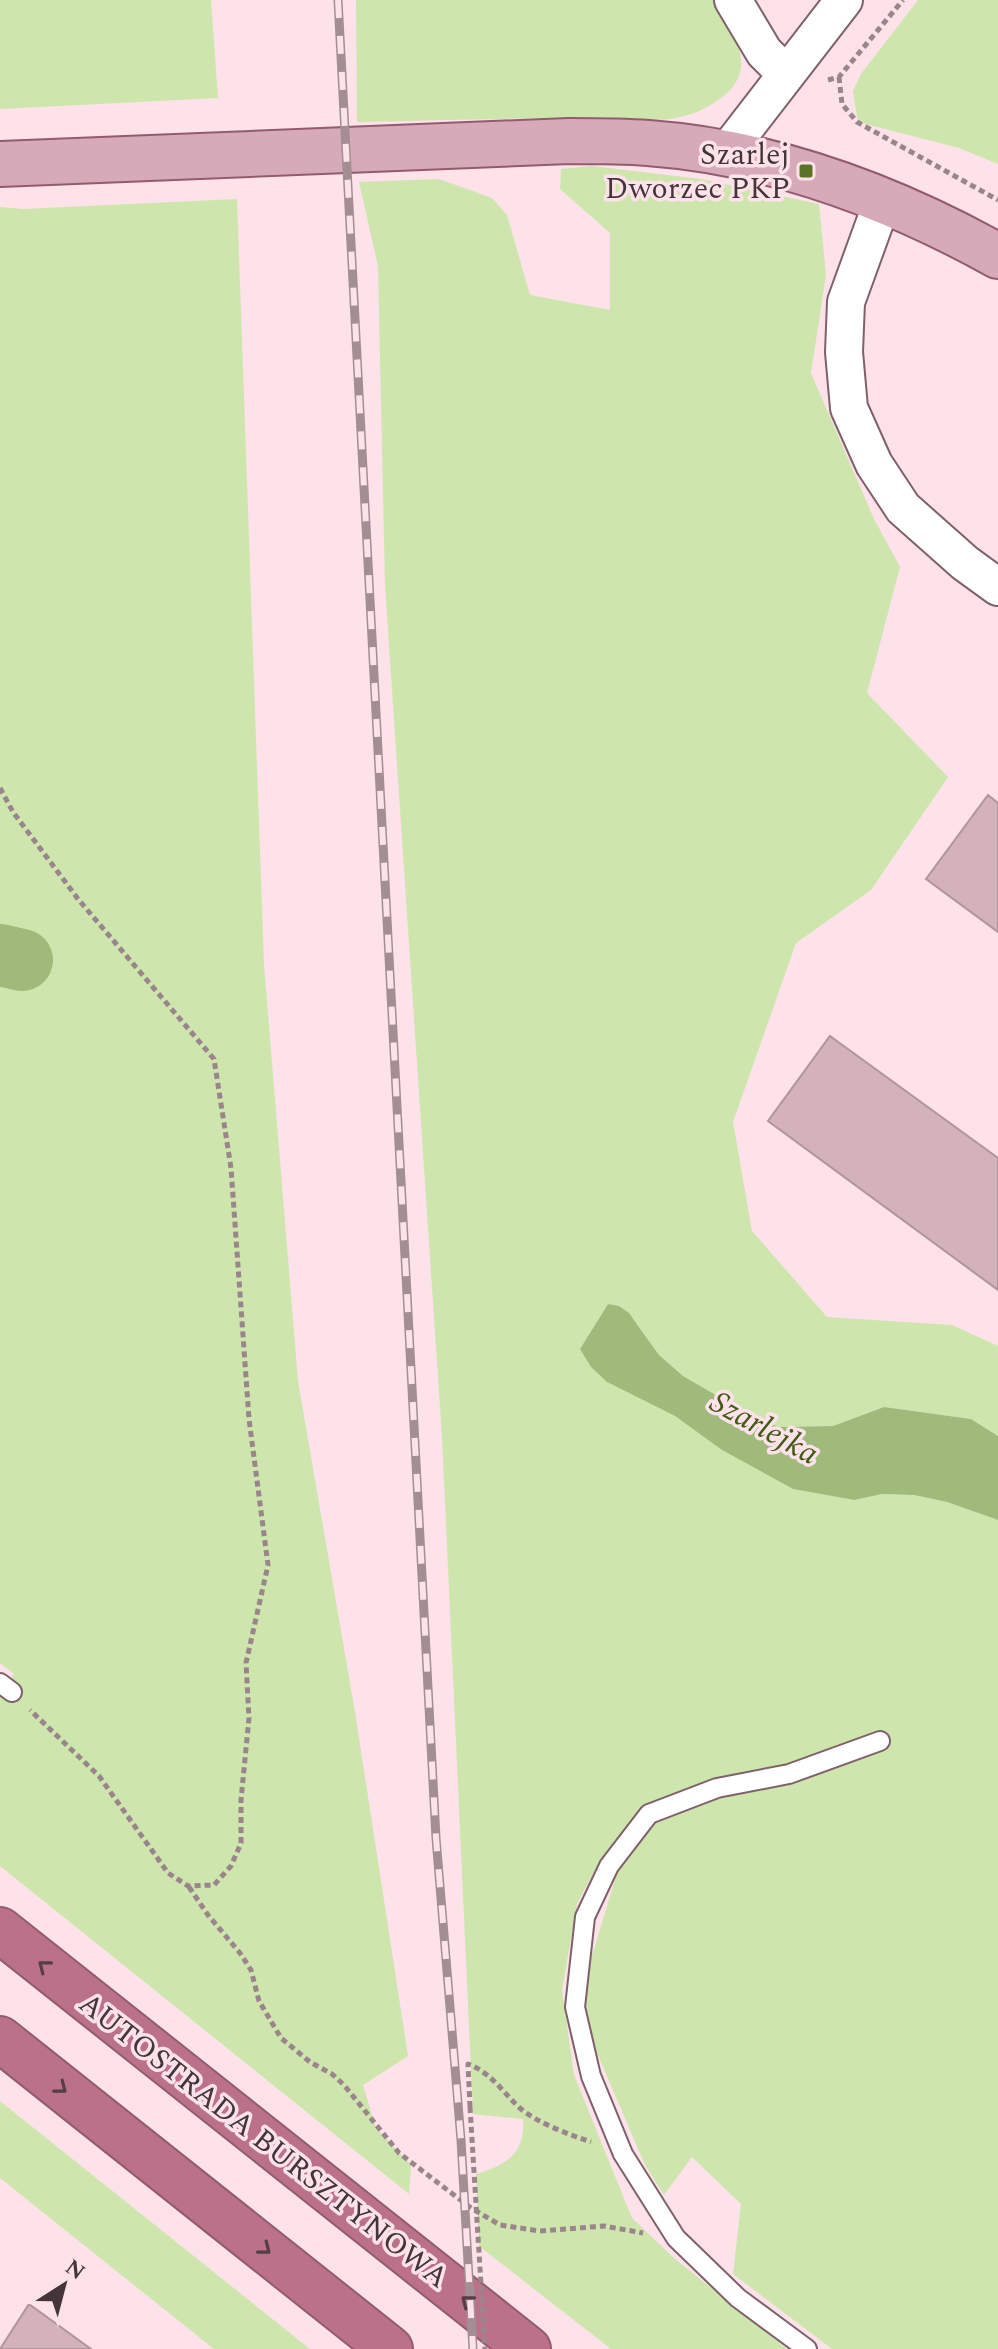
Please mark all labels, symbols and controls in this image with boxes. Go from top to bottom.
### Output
place label: Szarlej Dworzec PKP [605,132,790,212]
marker: Szarlej Dworzec PKP [797,162,815,180]
water label: Szarlejka [701,1378,828,1478]
one-way arrow [38,1961,53,1975]
street label: AUTOSTRADA BURSZTYNOWA [72,1984,456,2296]
one-way arrow [52,2078,67,2092]
one-way arrow [256,2240,271,2254]
north arrow [24,2245,104,2325]
one-way arrow [461,2296,476,2310]

